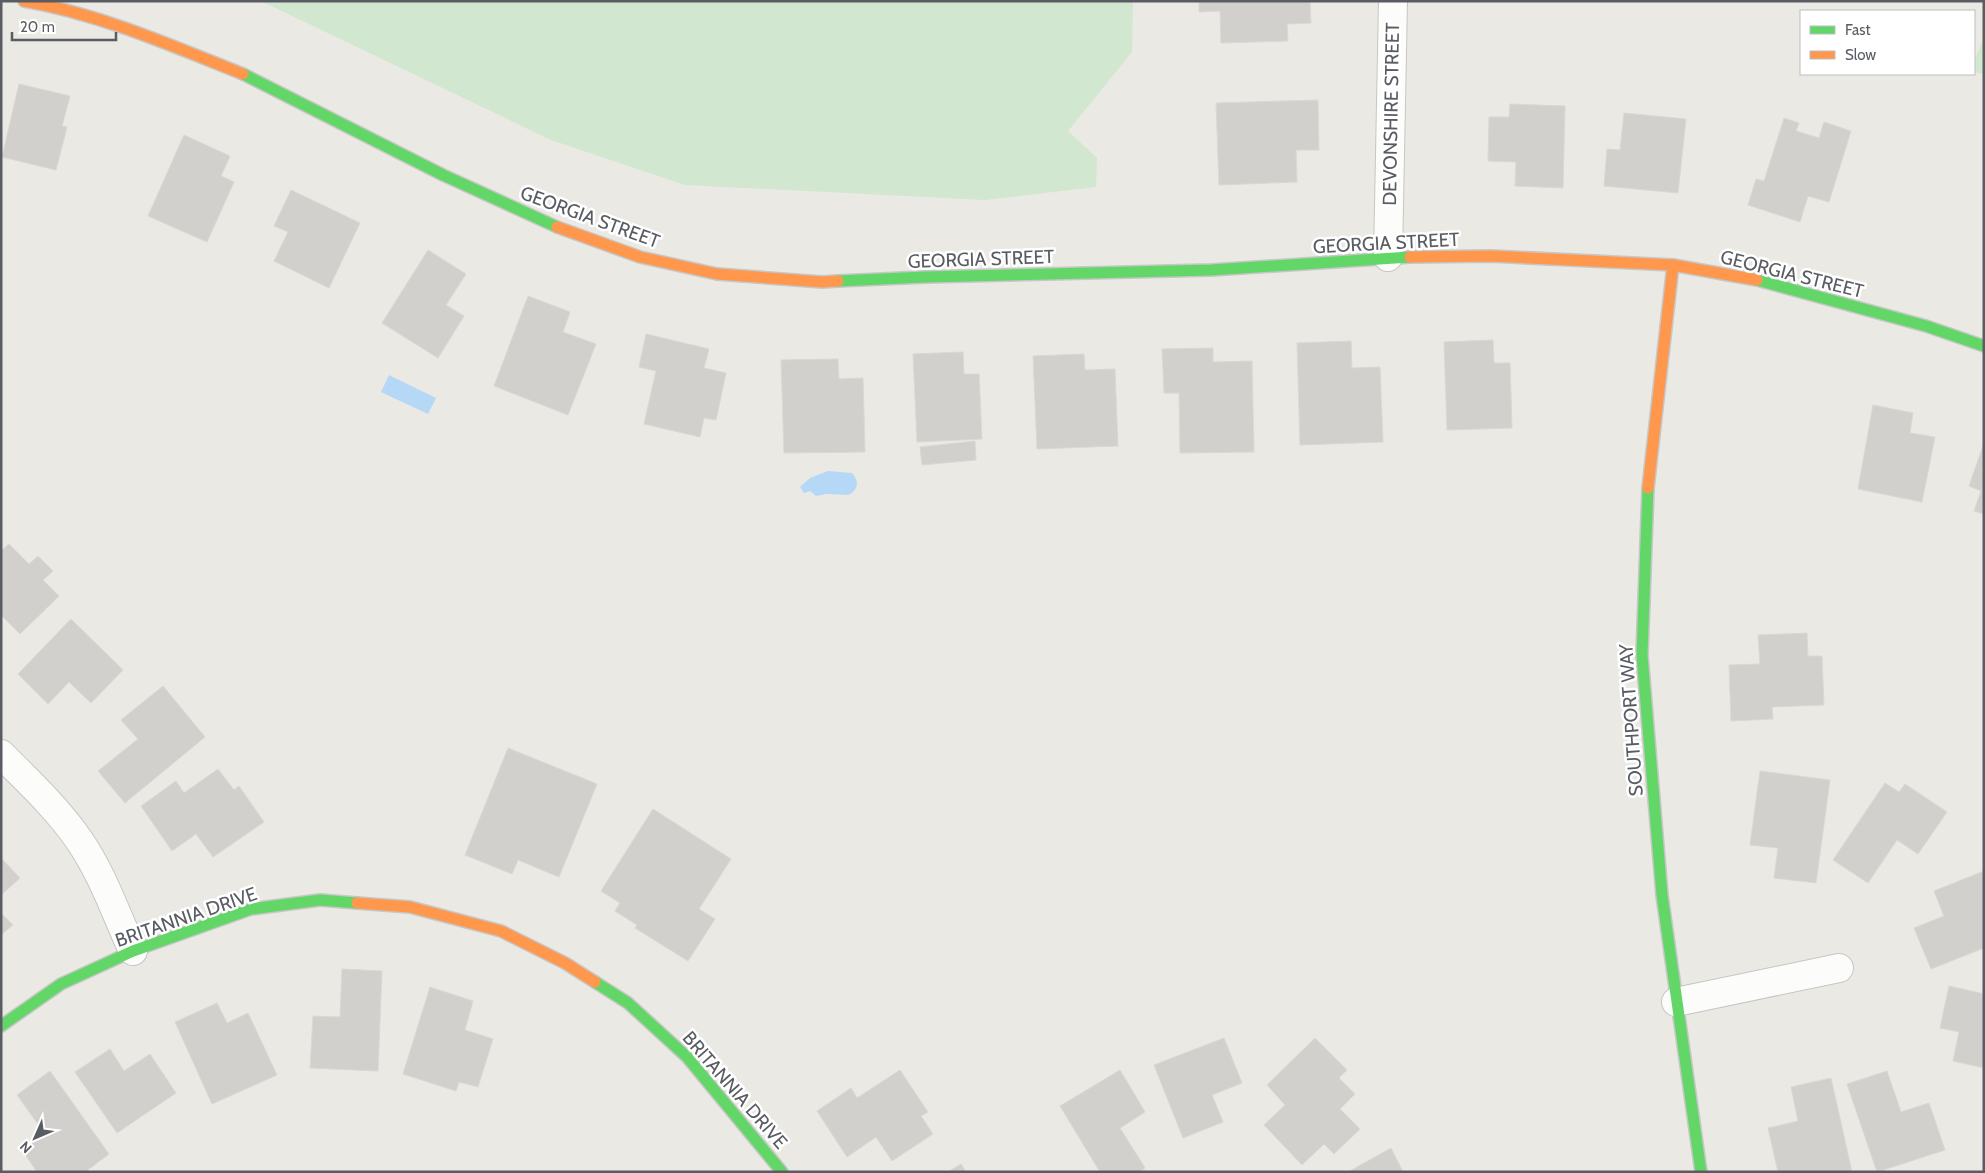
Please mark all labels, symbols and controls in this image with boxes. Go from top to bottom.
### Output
scale bar [12,10,116,42]
legend [1800,10,1975,75]
text: 20 m [20,18,55,36]
text: Fast [1845,21,1870,39]
street label: DEVONSHIRE STREET [1378,22,1404,206]
text: Slow [1845,46,1876,64]
street label: GEORGIA STREET [517,181,663,253]
street label: GEORGIA STREET [1312,228,1460,258]
street label: GEORGIA STREET [907,245,1055,273]
street label: GEORGIA STREET [1718,245,1866,303]
street label: SOUTHPORT WAY [1614,643,1648,797]
street label: BRITANNIA DRIVE [112,882,260,952]
street label: BRITANNIA DRIVE [678,1027,792,1153]
north arrow [10,1113,60,1163]
text: N [16,1137,36,1157]

